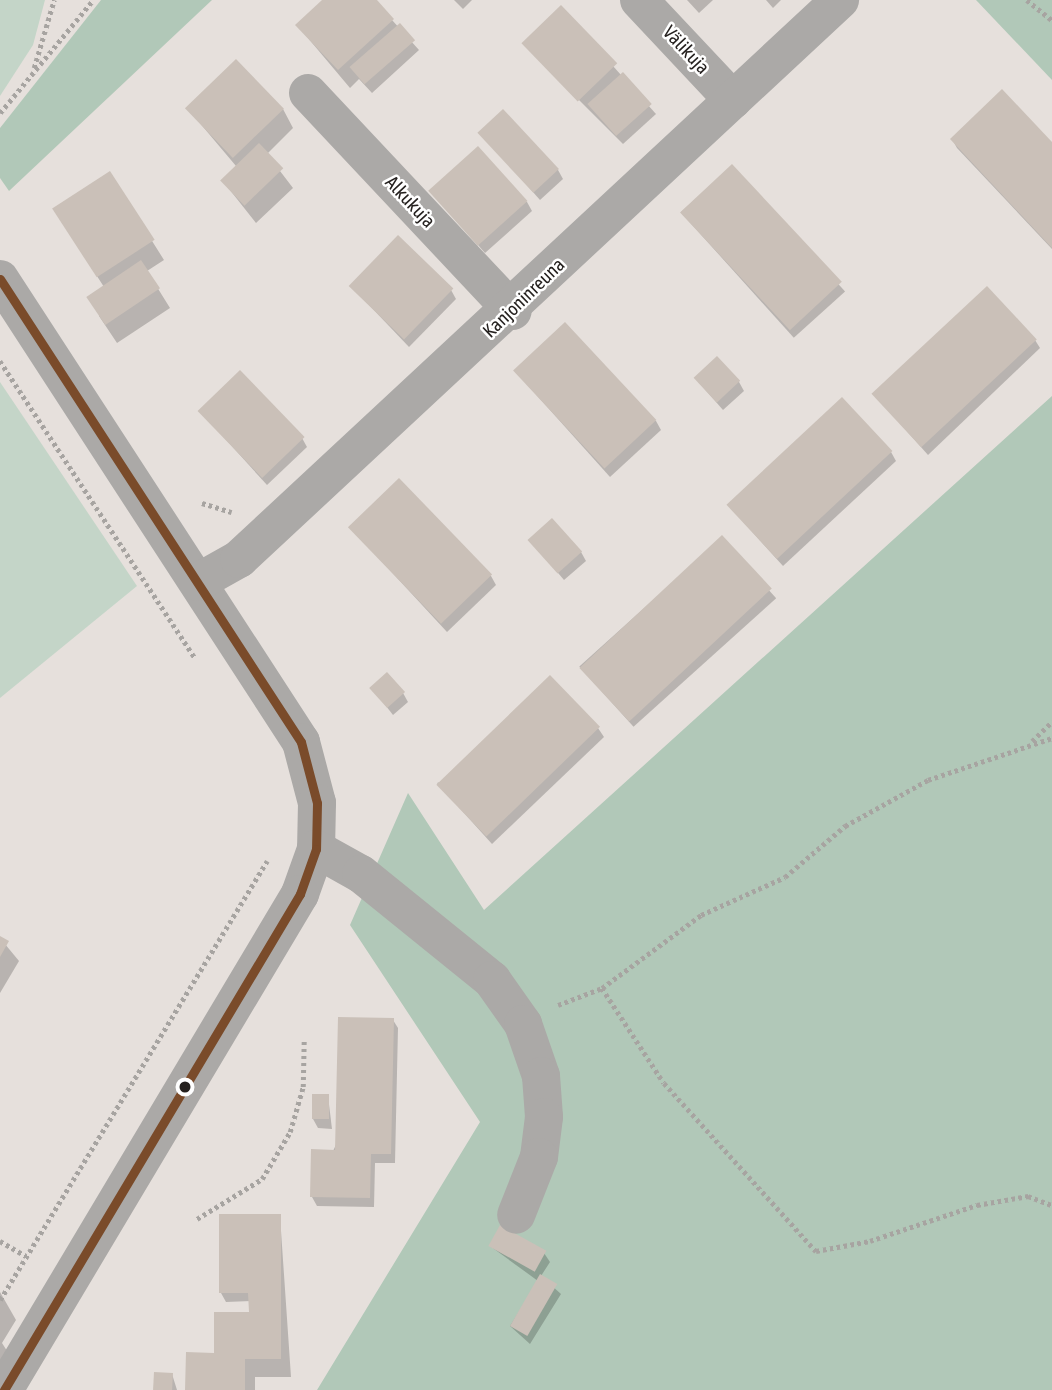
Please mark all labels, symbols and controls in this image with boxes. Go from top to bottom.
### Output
street label: Välikuja [658,21,714,79]
street label: Alkukuja [380,171,440,233]
street label: Kanjoninreuna [478,253,570,343]
unlabelled marker [178,1080,192,1094]

